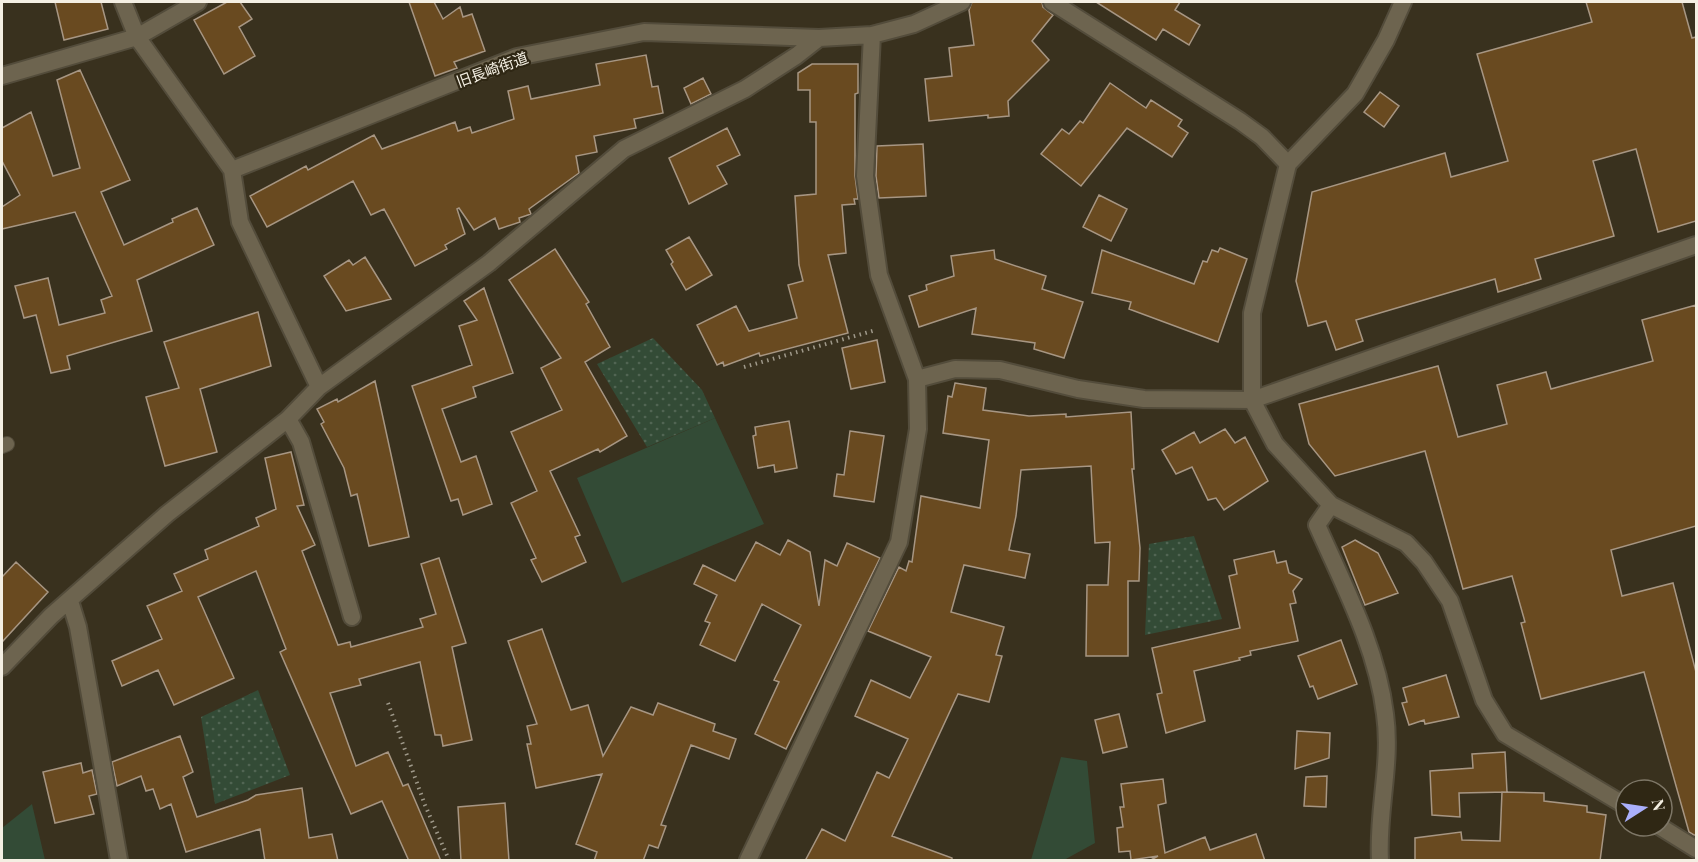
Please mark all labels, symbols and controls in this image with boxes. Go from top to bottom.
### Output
street label: 旧長崎街道 [453,47,531,91]
north arrow [1614,778,1674,838]
text: N [1648,797,1671,813]

